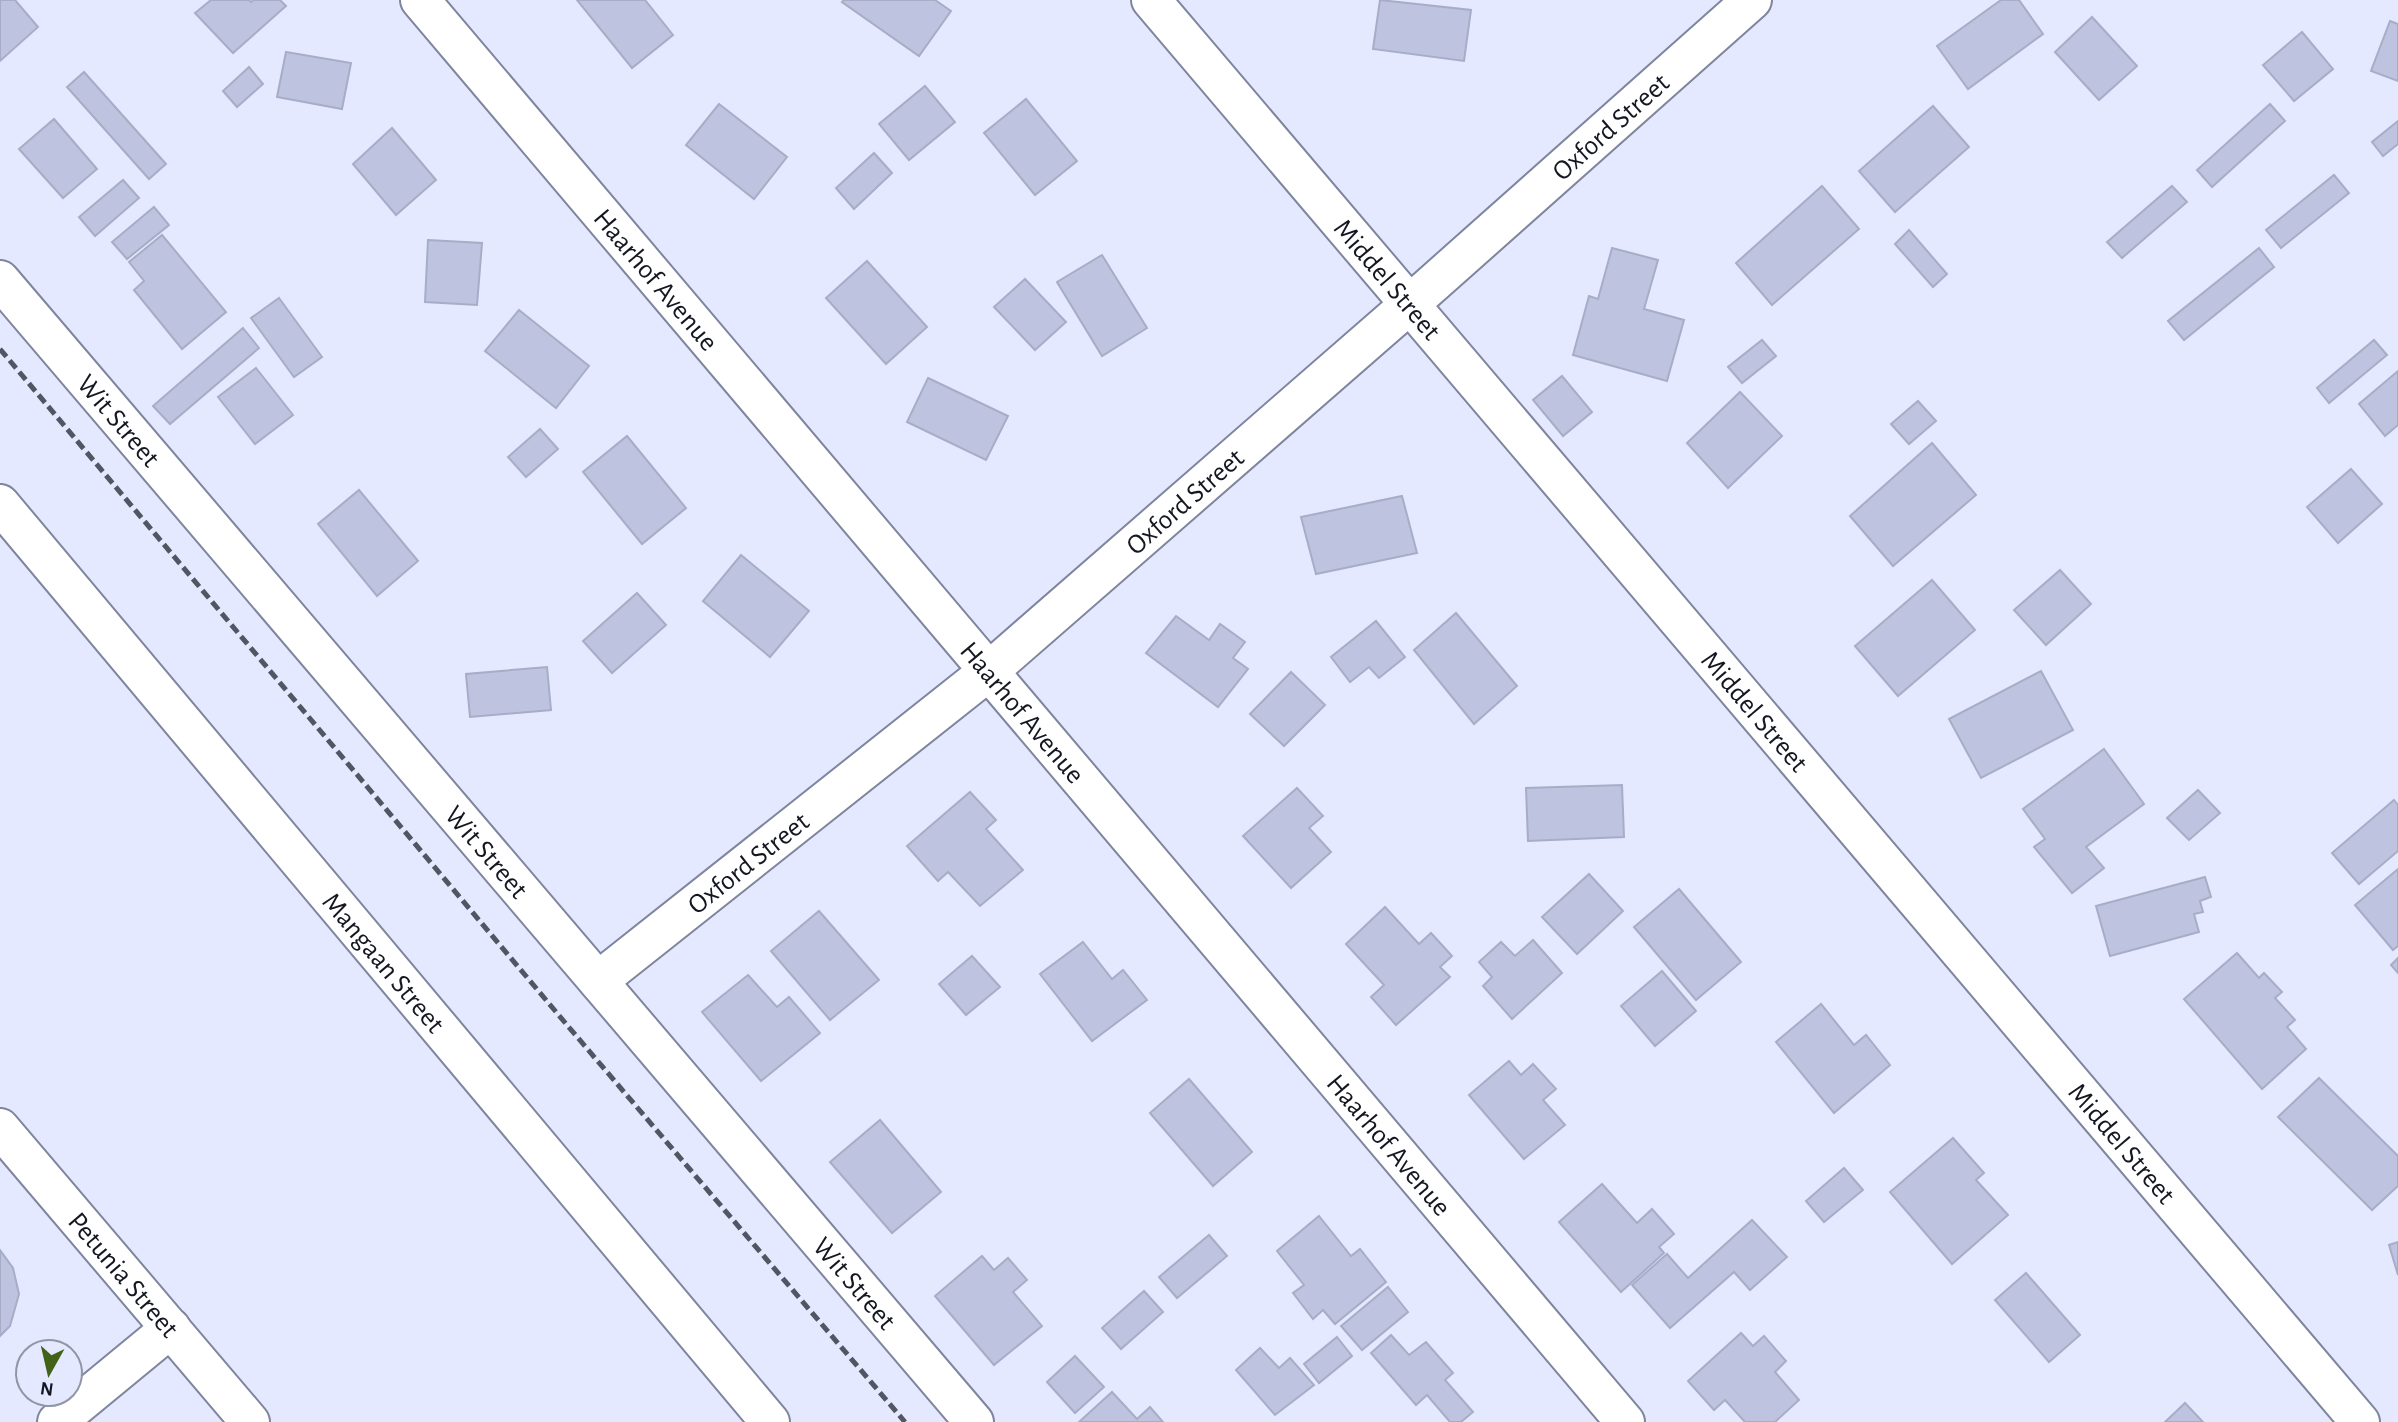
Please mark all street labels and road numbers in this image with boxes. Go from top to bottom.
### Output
street label: Oxford Street [1548,69,1675,187]
street label: Haarhof Avenue [588,204,723,357]
street label: Middel Street [1328,215,1445,346]
street label: Wit Street [71,370,165,473]
street label: Oxford Street [1122,444,1250,561]
street label: Haarhof Avenue [954,637,1089,789]
street label: Middel Street [1695,647,1813,778]
street label: Wit Street [439,801,533,904]
street label: Oxford Street [683,808,815,920]
street label: Mangaan Street [317,888,449,1039]
street label: Haarhof Avenue [1321,1070,1456,1222]
street label: Middel Street [2062,1079,2180,1210]
street label: Petunia Street [62,1208,183,1343]
street label: Wit Street [807,1233,901,1336]

